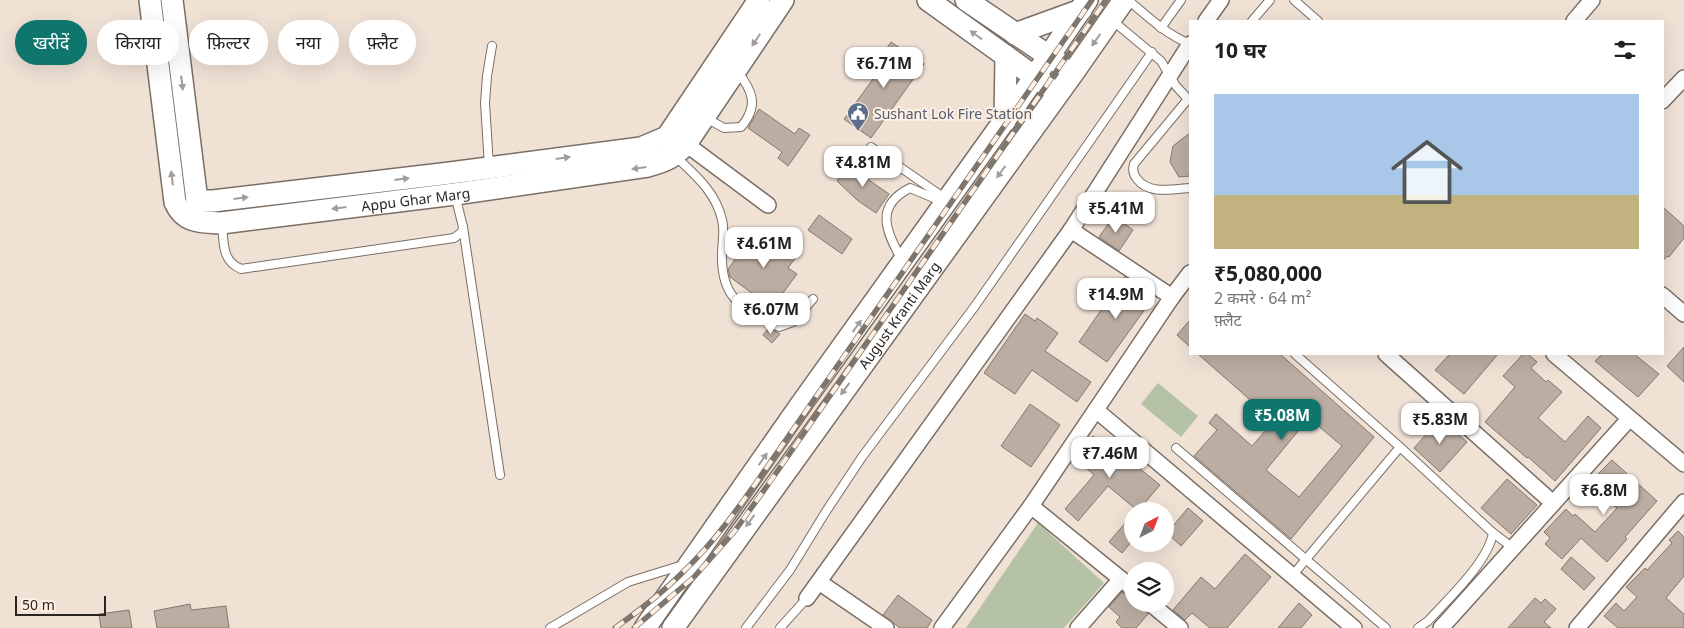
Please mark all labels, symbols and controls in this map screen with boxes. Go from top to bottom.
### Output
chip: खरीदें [15,20,87,65]
chip: किराया [97,20,179,65]
chip: फ़िल्टर [189,20,268,65]
chip: नया [278,20,339,65]
chip: फ़्लैट [349,20,416,65]
one-way arrow [970,29,983,40]
one-way arrow [1091,33,1101,47]
one-way arrow [751,34,761,47]
text: 10 घर [1214,36,1266,64]
icon: filters [1611,36,1639,64]
pin: ₹6.71M [843,46,925,89]
text: ₹6.71M [856,52,912,74]
one-way arrow [178,75,186,91]
public building icon: Sushant Lok Fire Station [846,101,870,132]
place label: Sushant Lok Fire Station [874,104,1032,123]
icon: home [1382,127,1472,217]
pin: ₹4.81M [822,146,904,188]
text: ₹4.81M [835,151,891,173]
one-way arrow [556,154,572,162]
one-way arrow [630,164,646,172]
one-way arrow [996,165,1007,178]
one-way arrow [168,170,176,186]
one-way arrow [394,175,410,183]
street label: Appu Ghar Marg [360,182,471,215]
pin: ₹5.41M [1075,192,1157,234]
one-way arrow [233,194,249,202]
text: ₹5.41M [1088,197,1144,219]
one-way arrow [331,204,347,212]
pin: ₹4.61M [723,226,805,269]
text: ₹4.61M [736,232,792,254]
street label: August Kranti Marg [854,257,944,372]
text: ₹5,080,000 [1214,259,1322,287]
pin: ₹14.9M [1075,278,1157,320]
text: ₹14.9M [1088,283,1144,305]
text: 2 कमरे · 64 m² [1214,287,1311,309]
pin: ₹6.07M [730,292,812,335]
text: ₹6.07M [743,298,799,320]
text: फ़्लैट [1214,309,1242,331]
one-way arrow [852,319,862,333]
one-way arrow [840,382,850,396]
pin: ₹5.08M [1241,398,1323,441]
pin: ₹5.83M [1399,402,1481,445]
text: ₹5.08M [1254,404,1310,426]
text: ₹5.83M [1412,408,1468,430]
pin: ₹7.46M [1069,436,1151,479]
text: ₹7.46M [1082,442,1138,464]
one-way arrow [758,452,768,466]
pin: ₹6.8M [1569,474,1639,516]
text: ₹6.8M [1580,479,1628,501]
north arrow [1124,502,1174,552]
map controls [1124,502,1174,612]
one-way arrow [745,514,755,528]
button: layers [1124,562,1174,612]
scale bar [15,593,106,616]
text: 50 m [22,595,55,614]

